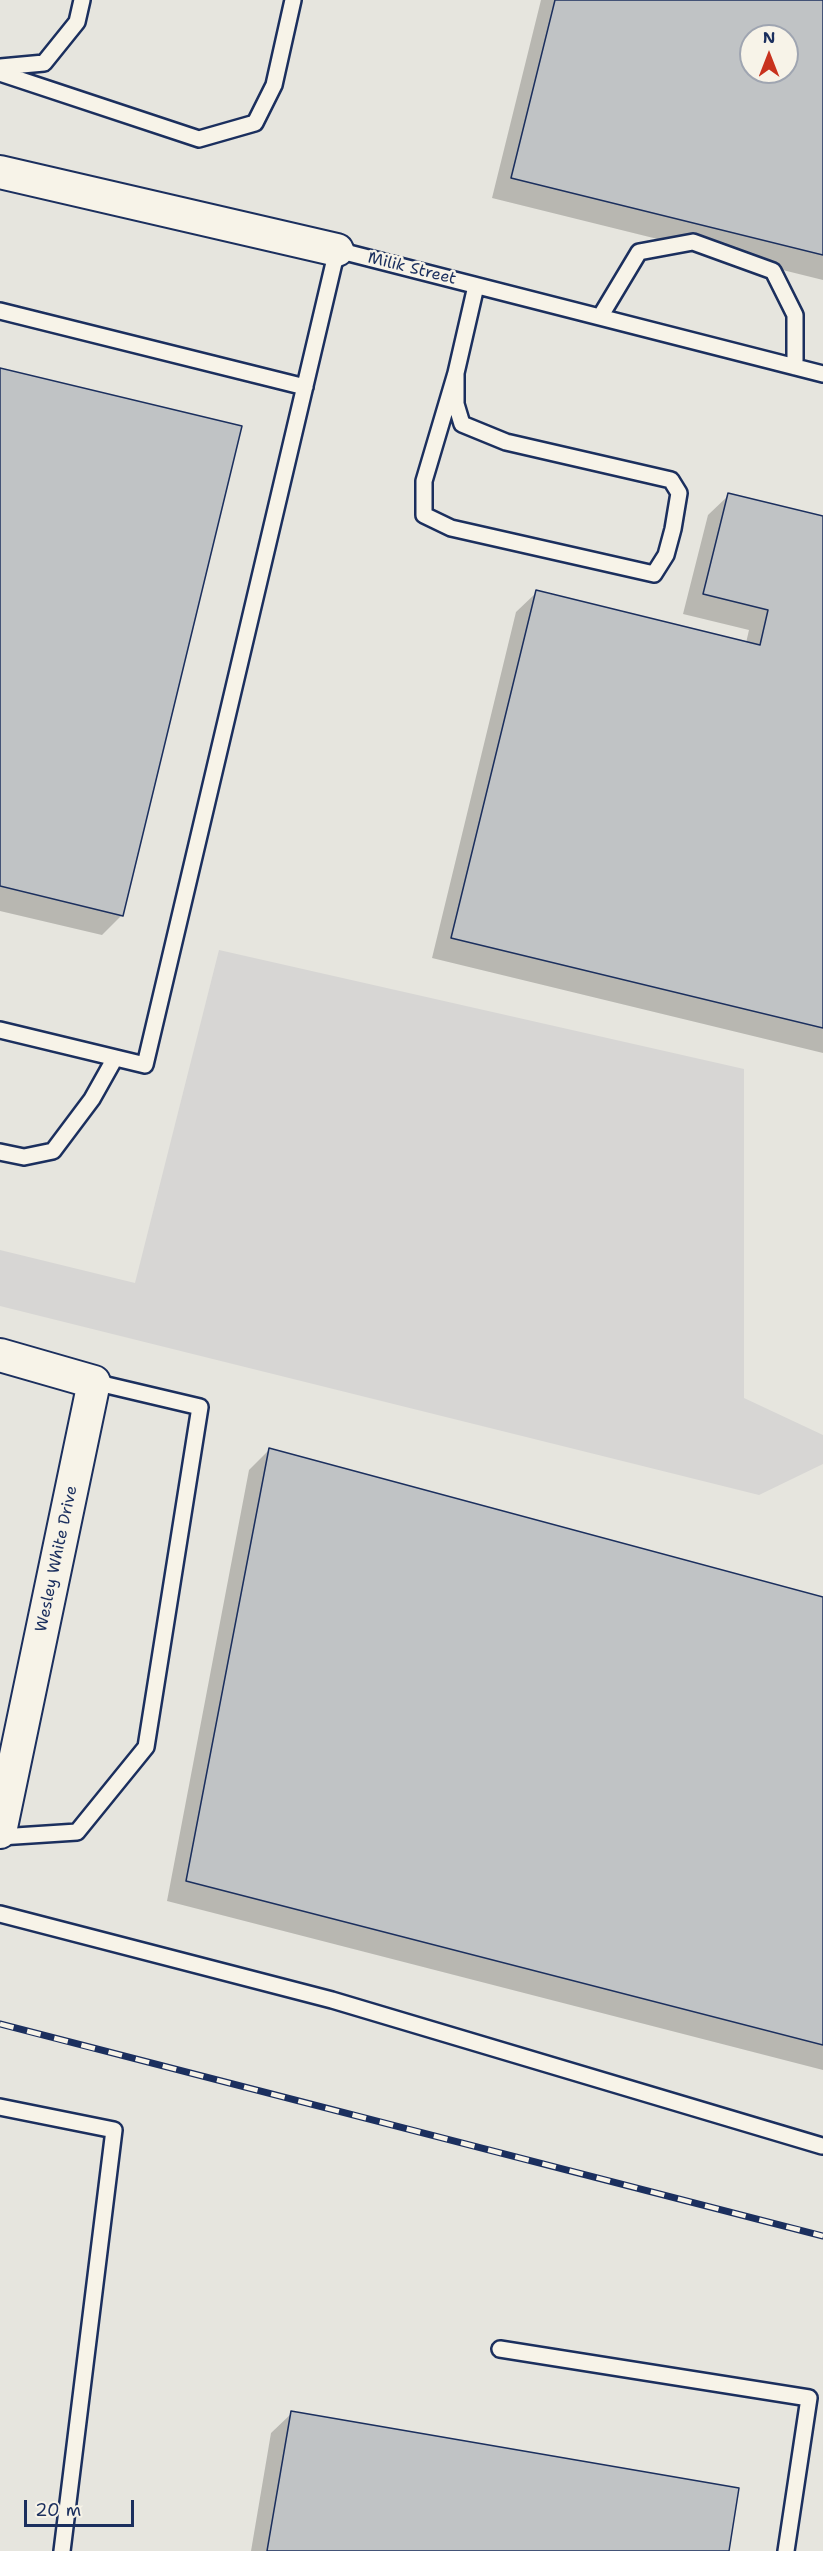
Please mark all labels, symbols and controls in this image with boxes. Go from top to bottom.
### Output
north arrow [739,24,799,84]
text: N [763,27,775,48]
street label: Milik Street [366,249,458,289]
street label: Wesley White Drive [32,1484,82,1634]
scale bar [27,2488,136,2526]
text: 20 m [35,2498,81,2522]

